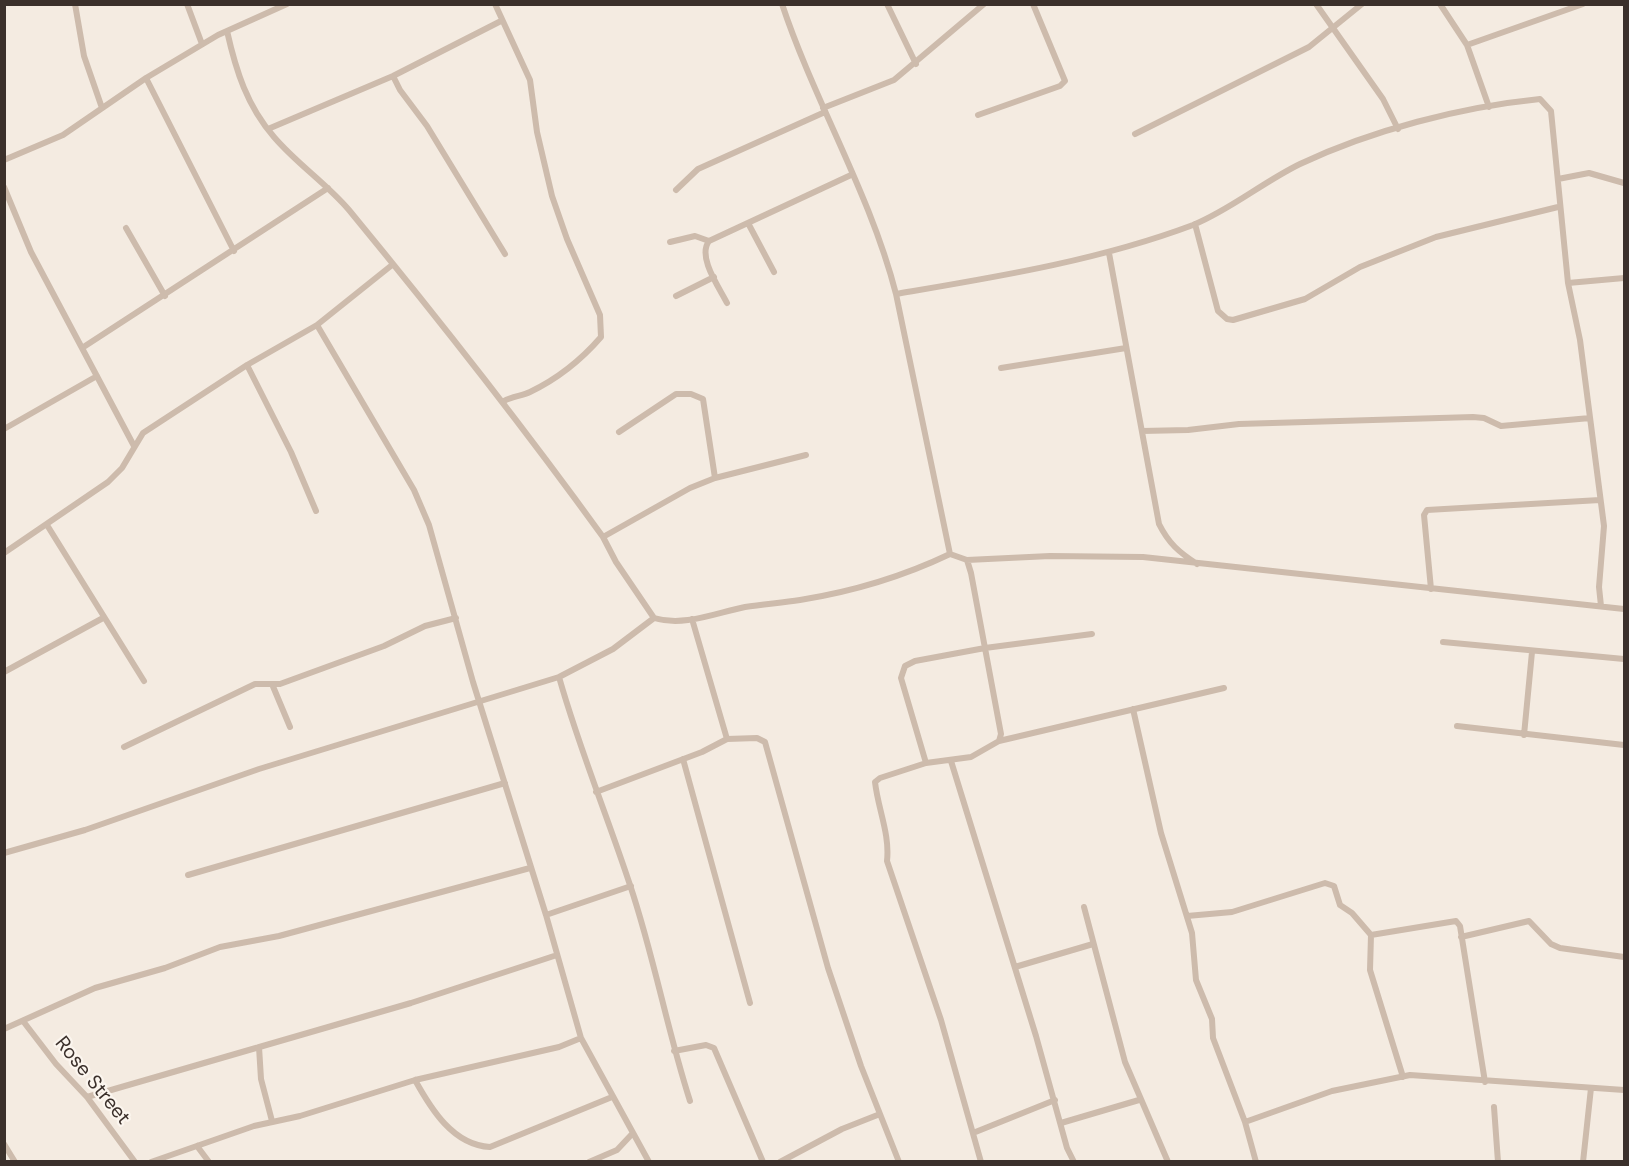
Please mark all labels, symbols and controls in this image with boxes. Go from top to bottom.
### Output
street label: Rose Street [49,1032,135,1130]

